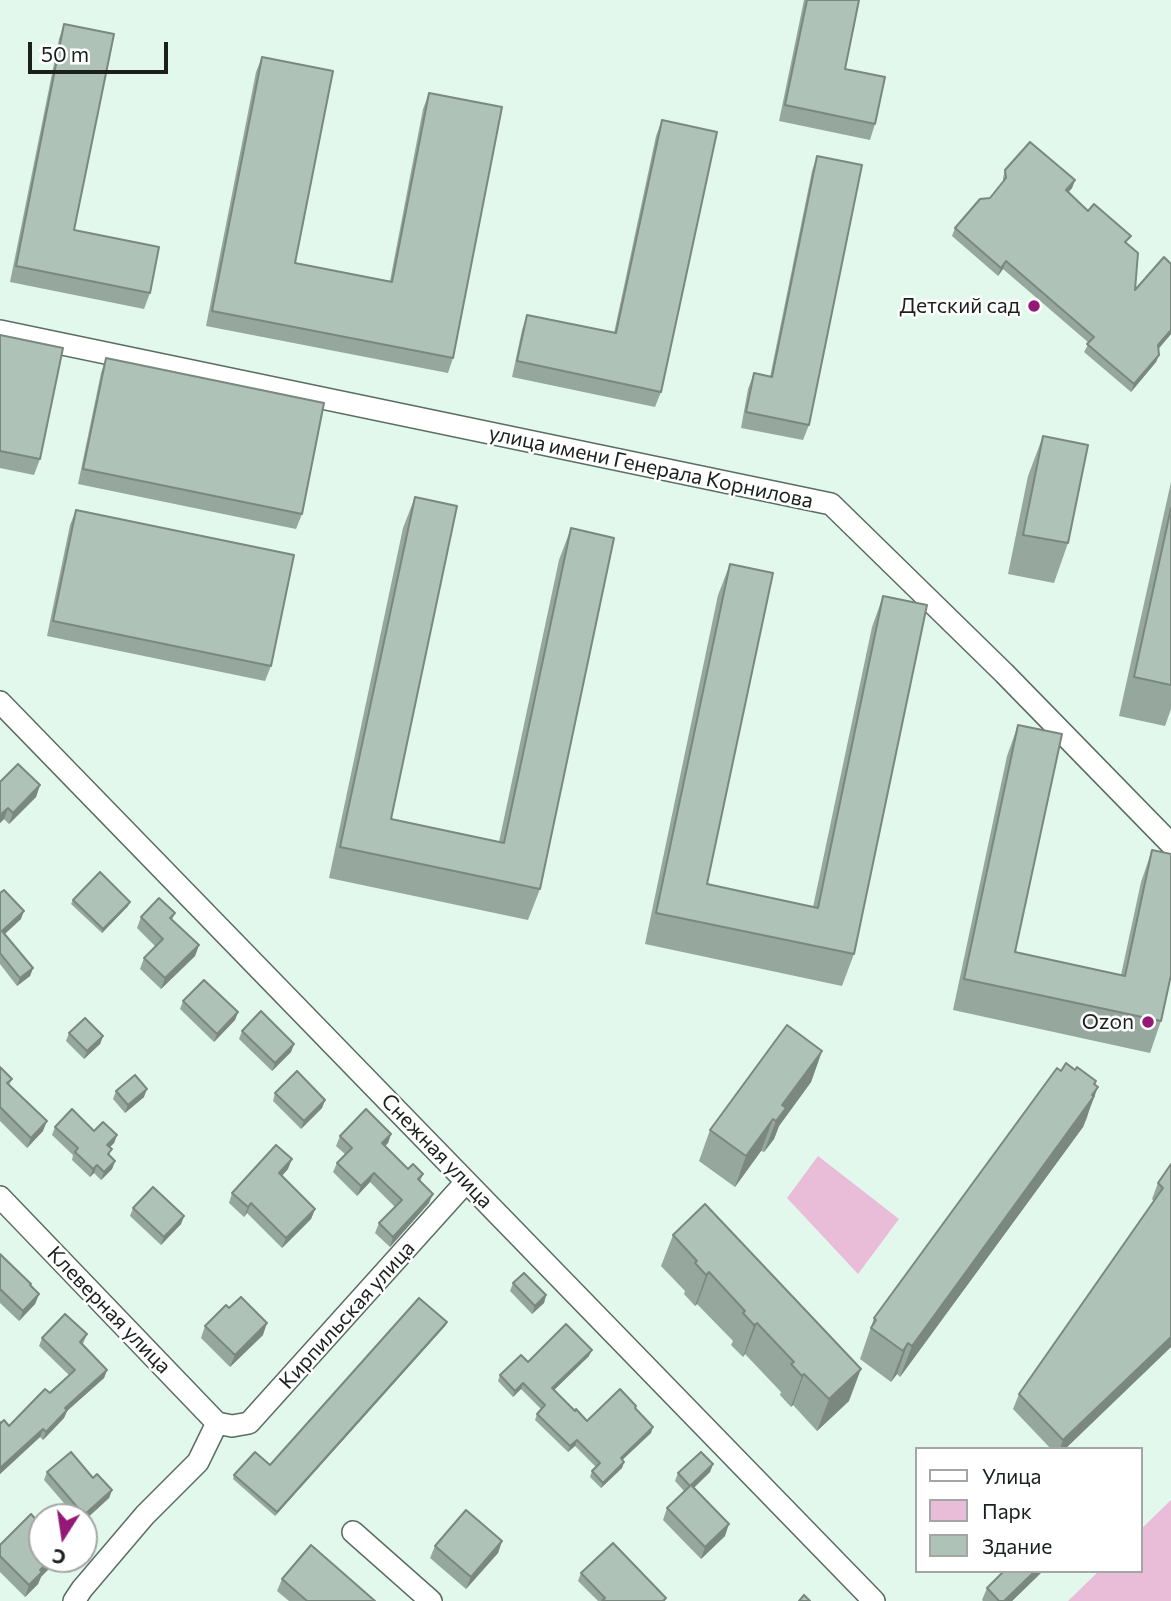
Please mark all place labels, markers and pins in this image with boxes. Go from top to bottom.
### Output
place label: Детский сад [899,293,1020,319]
marker: Детский сад [1026,298,1042,314]
place label: Ozon [1082,1009,1134,1035]
marker: Ozon [1140,1014,1156,1030]

